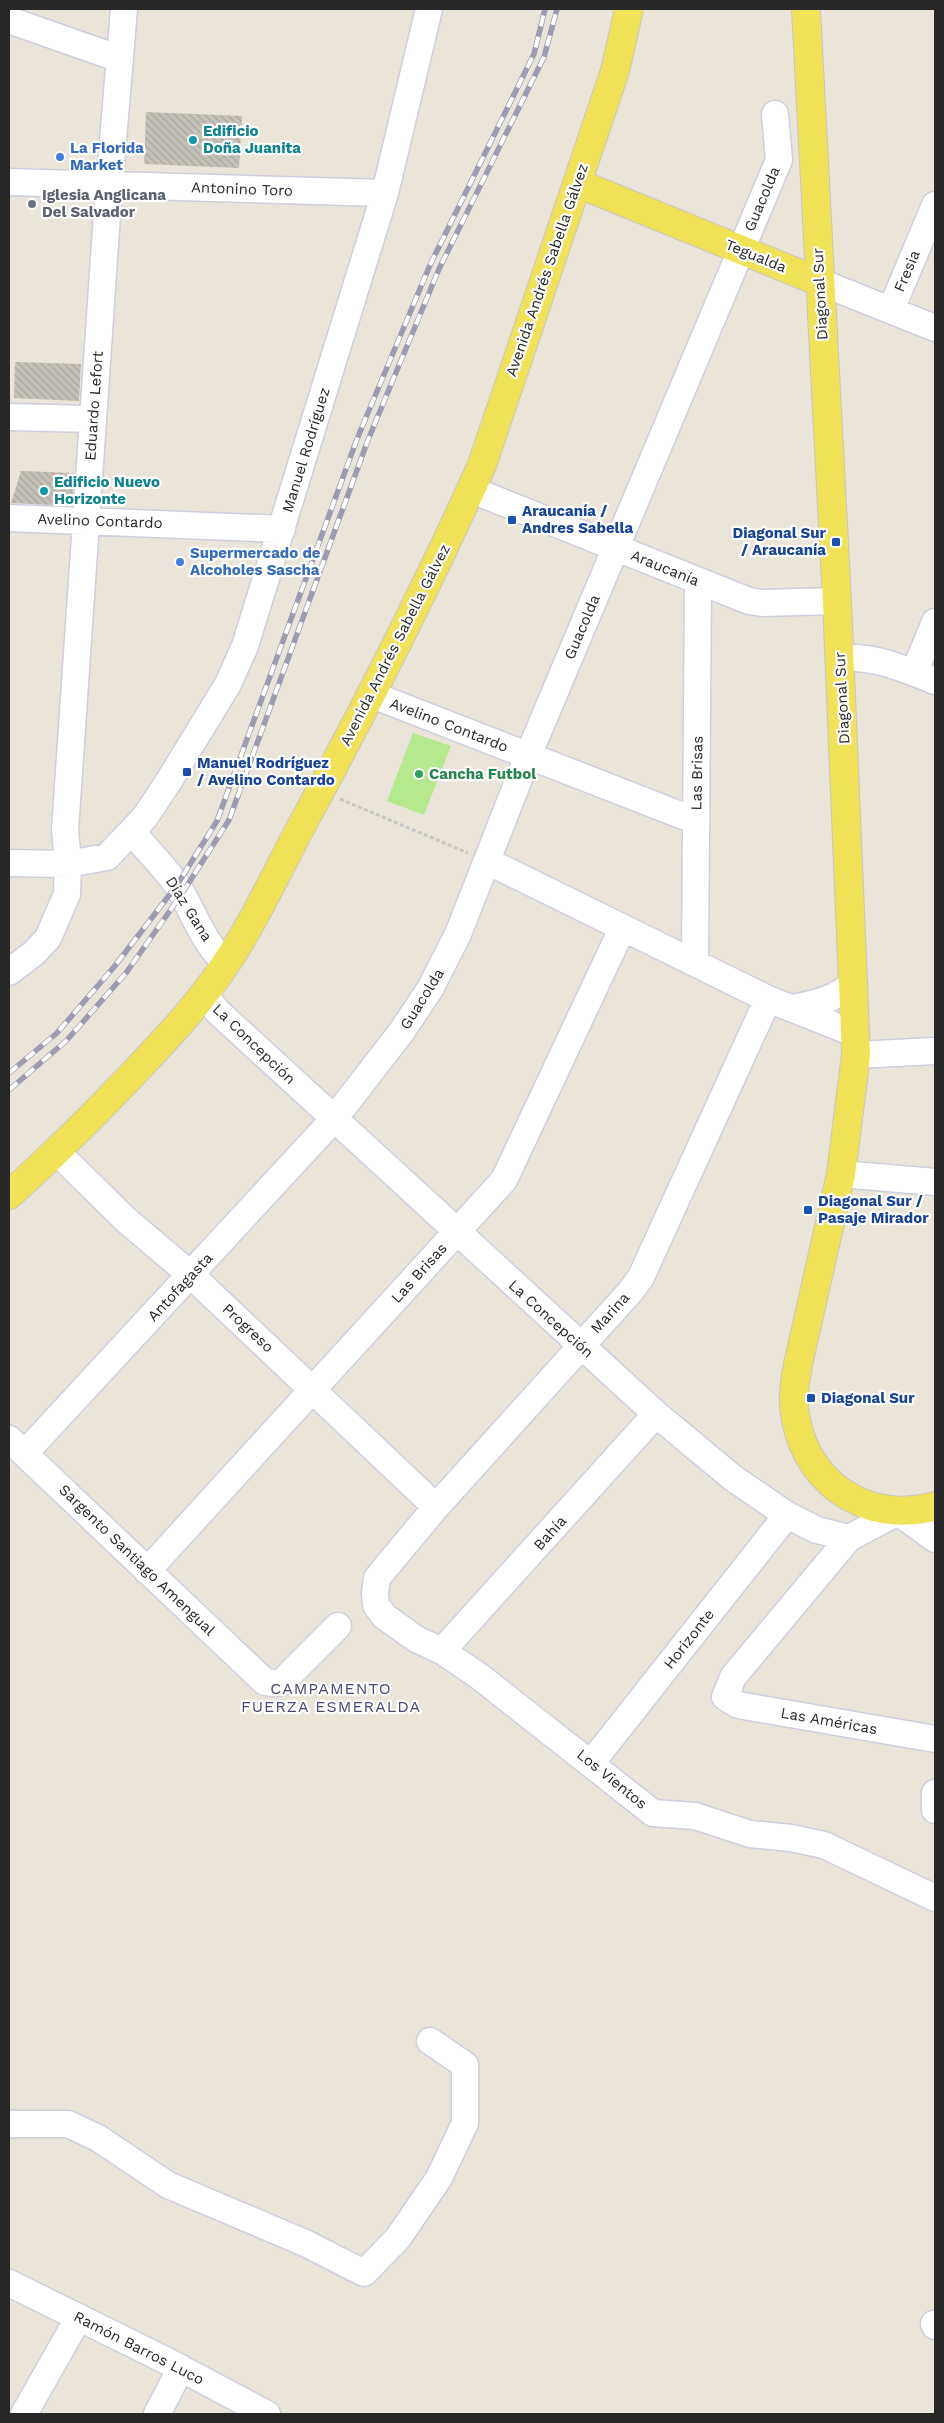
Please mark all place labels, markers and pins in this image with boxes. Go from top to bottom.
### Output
place label: Edificio Doña Juanita [203,122,301,157]
marker: Edificio Doña Juanita [187,134,199,146]
place label: La Florida Market [70,139,144,174]
marker: La Florida Market [54,151,66,163]
place label: Iglesia Anglicana Del Salvador [42,186,166,221]
marker: Iglesia Anglicana Del Salvador [26,198,38,210]
place label: Edificio Nuevo Horizonte [54,473,160,508]
marker: Edificio Nuevo Horizonte [38,485,50,497]
place label: Araucanía / Andres Sabella [522,502,634,537]
marker: Araucanía / Andres Sabella [506,514,518,526]
place label: Diagonal Sur / Araucanía [732,524,827,559]
marker: Diagonal Sur / Araucanía [830,536,842,548]
place label: Supermercado de Alcoholes Sascha [190,544,321,579]
marker: Supermercado de Alcoholes Sascha [174,556,186,568]
place label: Manuel Rodríguez / Avelino Contardo [197,754,335,789]
place label: Cancha Futbol [429,765,536,783]
marker: Manuel Rodríguez / Avelino Contardo [181,766,193,778]
marker: Cancha Futbol [413,768,425,780]
place label: Diagonal Sur / Pasaje Mirador [818,1192,929,1227]
marker: Diagonal Sur / Pasaje Mirador [802,1204,814,1216]
place label: Diagonal Sur [821,1389,915,1407]
marker: Diagonal Sur [805,1392,817,1404]

